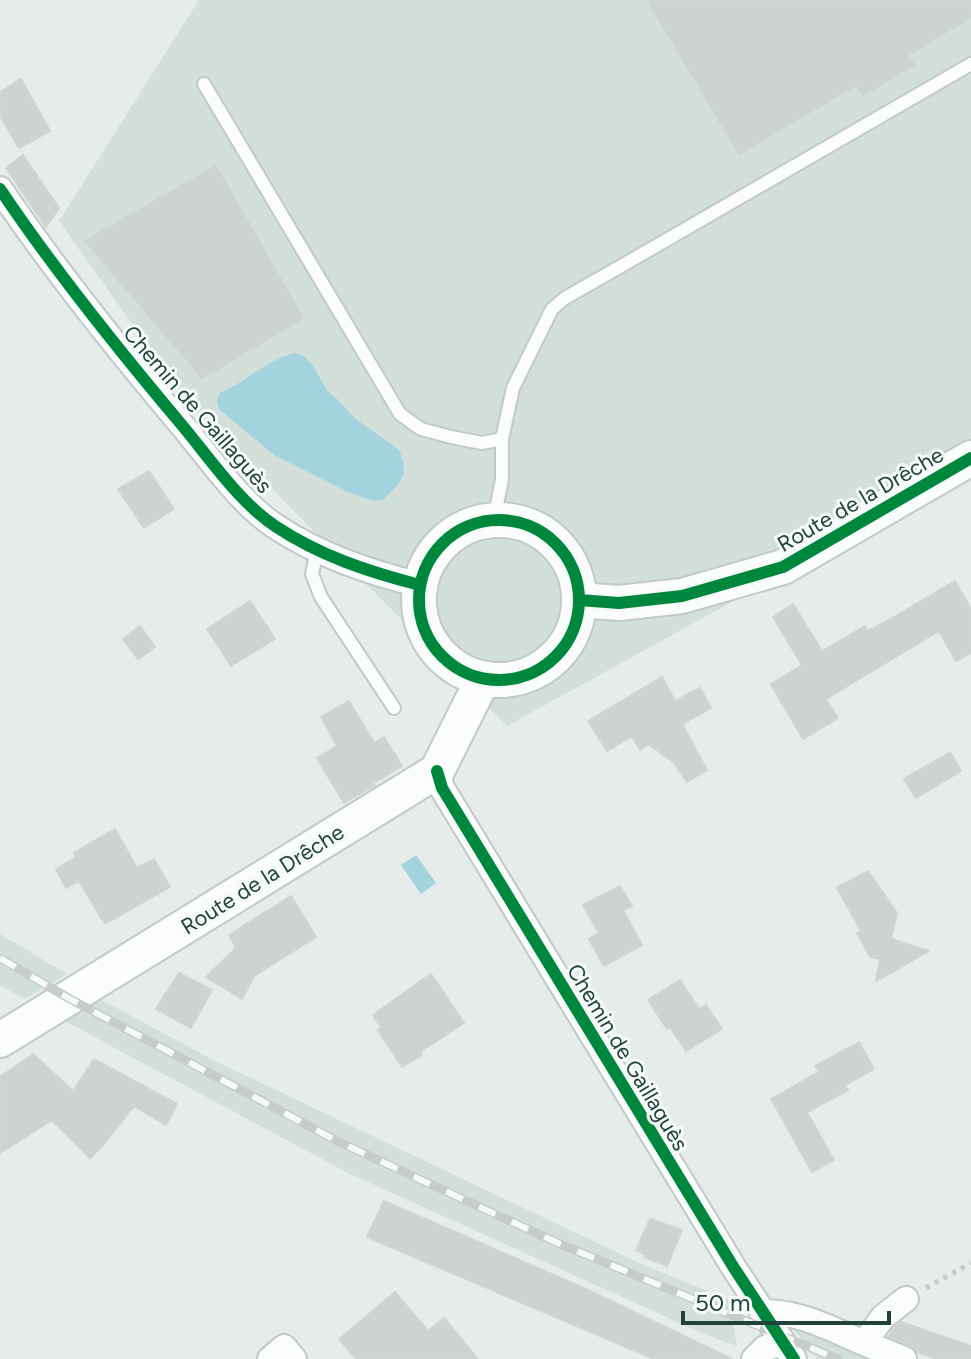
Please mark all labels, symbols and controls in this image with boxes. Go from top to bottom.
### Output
street label: Chemin de Gaillaguès [117,320,278,499]
street label: Route de la Drêche [772,441,948,558]
street label: Route de la Drêche [176,818,349,940]
street label: Chemin de Gaillaguès [561,959,694,1156]
scale bar [683,1275,889,1325]
text: 50 m [695,1288,751,1317]

